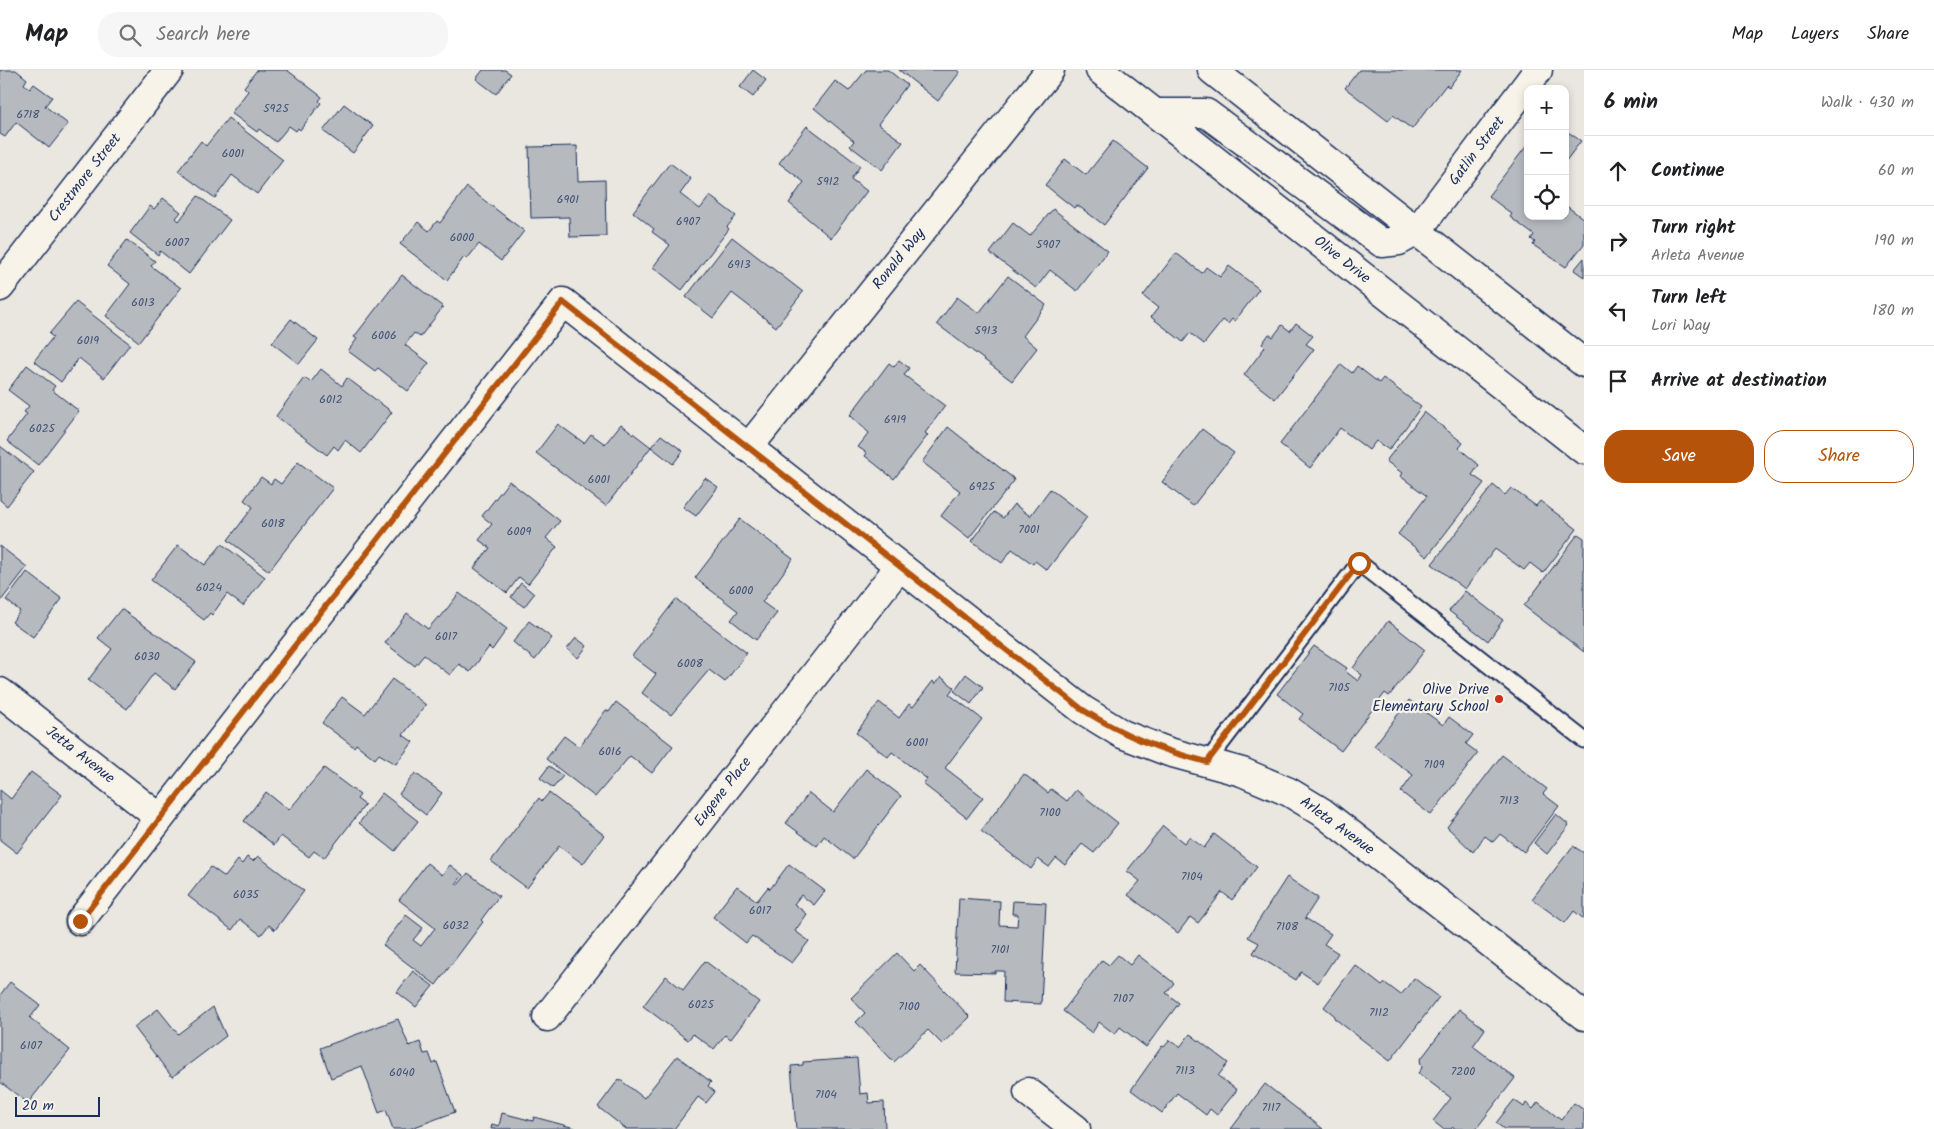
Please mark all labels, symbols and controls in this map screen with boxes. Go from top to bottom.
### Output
search box [98,12,448,57]
text: Map [25,15,68,54]
text: Search here [156,20,250,50]
text: Map [1732,20,1763,49]
text: Layers [1791,20,1839,49]
text: Share [1867,20,1909,49]
icon: search [116,21,144,49]
map controls [1524,85,1569,220]
button: + [1524,85,1569,130]
text: 6 min [1604,86,1658,119]
text: Walk · 430 m [1821,90,1914,115]
house number: 5925 [263,99,290,118]
house number: 6718 [16,105,40,124]
street label: Gatlin Street [1443,111,1511,191]
street label: Crestmore Street [42,128,128,228]
button: − [1524,130,1569,175]
house number: 6001 [222,144,244,163]
text: Continue [1651,156,1724,186]
icon: ahead [1604,157,1632,185]
text: 60 m [1878,158,1914,183]
house number: 5912 [816,172,840,191]
button: locate [1524,175,1569,220]
house number: 6901 [557,190,579,209]
house number: 6907 [676,212,700,231]
text: Turn right [1651,213,1736,243]
street label: Ronald Way [867,222,932,295]
icon: right [1604,227,1632,255]
house number: 6000 [450,228,474,247]
text: 190 m [1874,228,1914,253]
street label: Olive Drive [1308,230,1376,290]
house number: 6007 [165,233,190,252]
house number: 5907 [1036,235,1060,254]
text: Arleta Avenue [1651,243,1744,268]
house number: 6913 [727,255,751,274]
text: Turn left [1651,283,1726,313]
house number: 6013 [131,293,155,312]
icon: left [1604,297,1632,325]
text: 180 m [1872,298,1914,323]
text: Lori Way [1651,313,1710,338]
house number: 5913 [975,321,998,340]
house number: 6006 [371,326,397,345]
house number: 6019 [77,331,99,350]
text: Arrive at destination [1651,366,1827,396]
icon: arrive [1604,367,1632,395]
house number: 6012 [319,390,343,409]
house number: 6919 [884,410,906,429]
house number: 6025 [29,419,57,438]
button: Save [1604,430,1754,483]
button: Share [1764,430,1914,483]
house number: 6001 [588,470,610,489]
house number: 6925 [969,477,997,496]
house number: 6018 [261,514,286,533]
house number: 7001 [1018,520,1040,539]
house number: 6009 [507,522,531,541]
route start [1348,552,1371,575]
house number: 6024 [196,578,223,597]
house number: 6000 [729,581,753,600]
house number: 6017 [435,627,457,646]
house number: 6030 [134,647,160,666]
house number: 6008 [677,654,704,673]
house number: 7105 [1328,678,1351,697]
place label: Olive Drive Elementary School [1372,678,1489,719]
marker: Olive Drive Elementary School [1493,693,1505,705]
street label: Jetta Avenue [40,720,120,790]
house number: 6001 [906,733,928,752]
house number: 6016 [598,742,622,761]
street label: Eugene Place [688,752,758,832]
house number: 7109 [1423,755,1445,774]
street label: Arleta Avenue [1295,791,1380,862]
house number: 7113 [1499,791,1519,810]
house number: 7100 [1039,803,1061,822]
house number: 7104 [1181,867,1203,886]
house number: 6035 [233,885,261,904]
house number: 6017 [749,901,771,920]
route end [69,910,92,933]
house number: 6032 [443,916,469,935]
house number: 7108 [1276,917,1299,936]
house number: 7101 [990,940,1010,959]
house number: 7107 [1113,989,1134,1008]
house number: 6025 [688,995,716,1014]
house number: 7100 [898,997,920,1016]
house number: 7112 [1369,1003,1389,1022]
house number: 6107 [20,1036,42,1055]
house number: 7113 [1175,1061,1195,1080]
house number: 7200 [1451,1062,1475,1081]
house number: 6040 [389,1063,415,1082]
house number: 7104 [815,1085,837,1104]
scale bar [15,1094,100,1117]
text: 20 m [22,1095,54,1117]
house number: 7117 [1262,1098,1281,1117]

